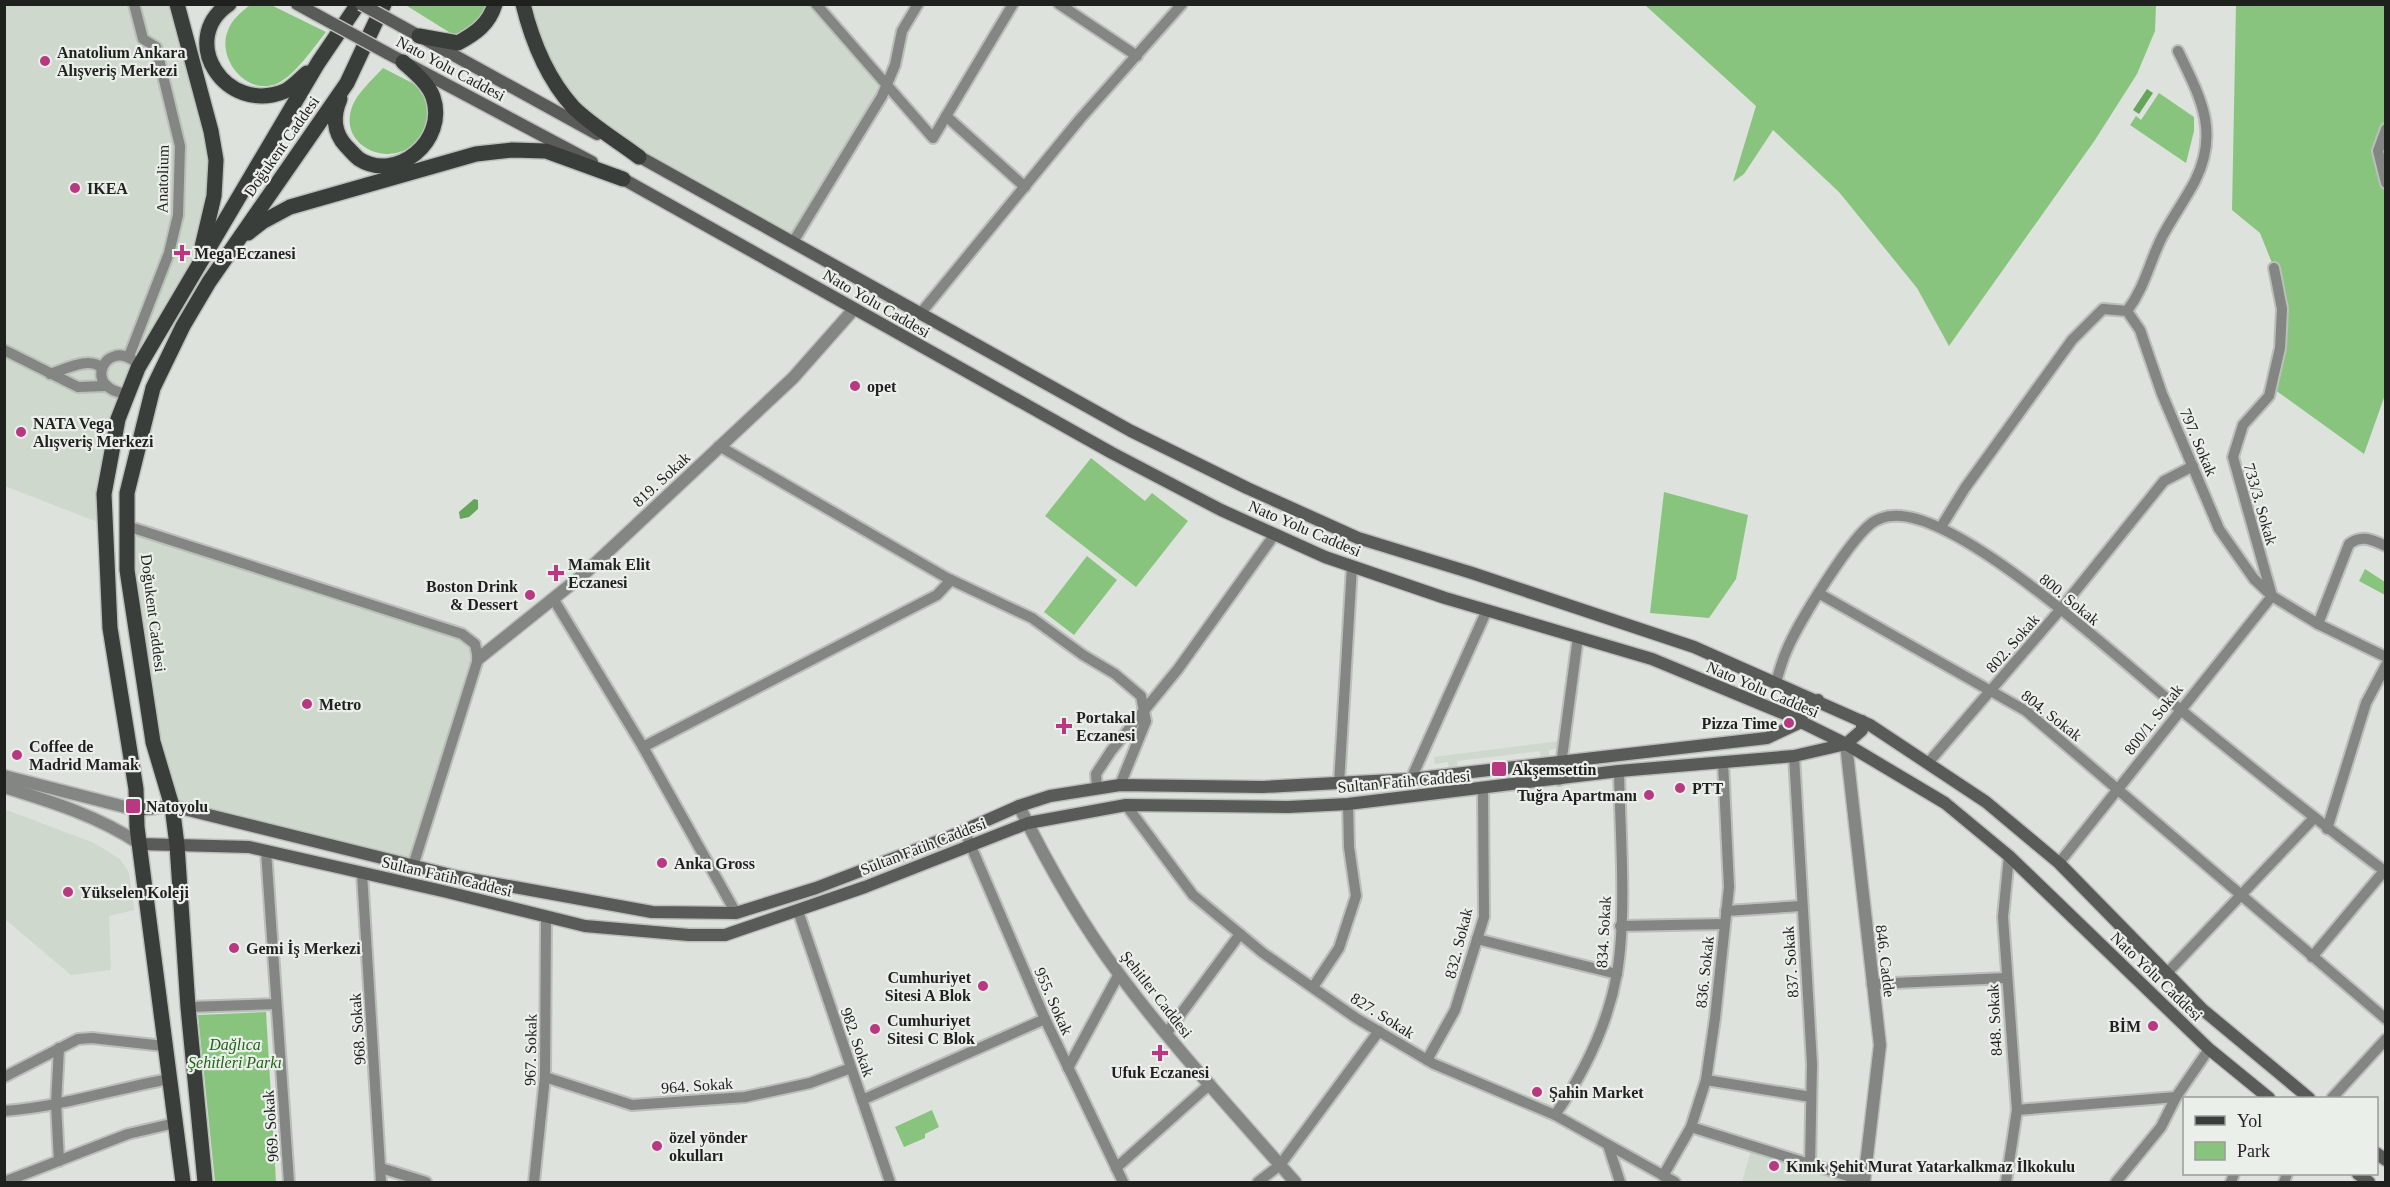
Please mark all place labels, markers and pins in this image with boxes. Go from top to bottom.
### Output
place label: Anatolium Ankara Alışveriş Merkezi [57,44,185,80]
marker: Anatolium Ankara Alışveriş Merkezi [38,54,52,68]
place label: IKEA [87,180,128,197]
marker: IKEA [68,181,82,195]
place label: Mega Eczanesi [194,245,296,263]
marker: Mega Eczanesi [175,246,189,260]
place label: opet [867,378,897,396]
marker: opet [848,379,862,393]
place label: NATA Vega Alışveriş Merkezi [33,415,154,451]
marker: NATA Vega Alışveriş Merkezi [14,425,28,439]
place label: Mamak Elit Eczanesi [568,556,651,591]
marker: Mamak Elit Eczanesi [549,566,563,580]
place label: Boston Drink & Dessert [426,578,519,613]
marker: Boston Drink & Dessert [523,588,537,602]
place label: Metro [319,696,361,713]
marker: Metro [300,697,314,711]
place label: Portakal Eczanesi [1076,709,1136,744]
place label: Pizza Time [1702,715,1777,732]
marker: Pizza Time [1782,716,1796,730]
marker: Portakal Eczanesi [1057,719,1071,733]
place label: Coffee de Madrid Mamak [29,738,139,773]
marker: Coffee de Madrid Mamak [10,748,24,762]
marker: Akşemsettin [1490,760,1508,778]
place label: Akşemsettin [1512,761,1597,779]
place label: PTT [1692,780,1723,797]
marker: PTT [1673,781,1687,795]
place label: Tuğra Apartmanı [1517,787,1638,805]
marker: Tuğra Apartmanı [1642,788,1656,802]
marker: Natoyolu [124,797,142,815]
place label: Natoyolu [146,798,208,816]
place label: Anka Gross [674,855,755,872]
marker: Anka Gross [655,856,669,870]
place label: Yükselen Koleji [80,884,189,902]
marker: Yükselen Koleji [61,885,75,899]
place label: Gemi İş Merkezi [246,939,361,958]
marker: Gemi İş Merkezi [227,941,241,955]
place label: Cumhuriyet Sitesi A Blok [885,969,972,1004]
marker: Cumhuriyet Sitesi A Blok [976,979,990,993]
place label: Cumhuriyet Sitesi C Blok [887,1012,975,1047]
place label: BİM [2109,1017,2141,1035]
marker: BİM [2146,1019,2160,1033]
marker: Cumhuriyet Sitesi C Blok [868,1022,882,1036]
marker: Ufuk Eczanesi [1153,1046,1167,1060]
place label: Ufuk Eczanesi [1111,1064,1210,1081]
place label: Şahin Market [1549,1084,1644,1102]
marker: Şahin Market [1530,1085,1544,1099]
place label: özel yönder okulları [669,1129,748,1164]
marker: özel yönder okulları [650,1139,664,1153]
place label: Kınık Şehit Murat Yatarkalkmaz İlkokulu [1786,1157,2075,1176]
marker: Kınık Şehit Murat Yatarkalkmaz İlkokulu [1767,1159,1781,1173]

